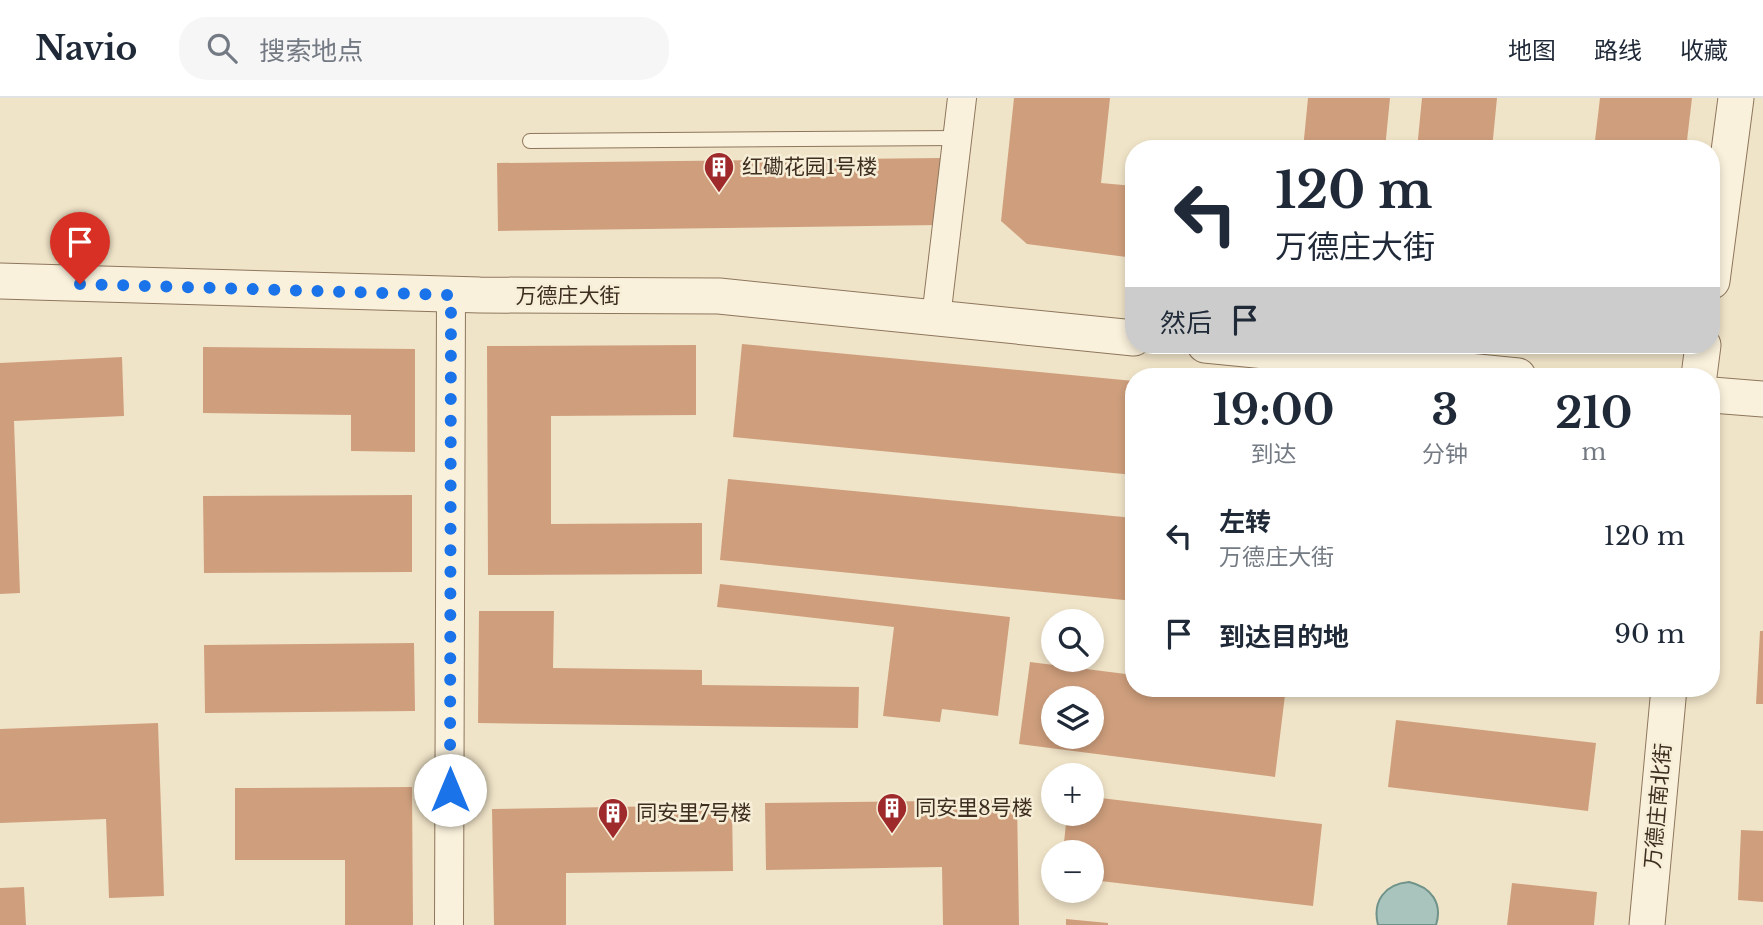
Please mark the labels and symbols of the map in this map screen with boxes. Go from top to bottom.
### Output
building icon: 红磡花园1号楼 [702,150,736,194]
place label: 红磡花园1号楼 [742,154,877,180]
pin [50,212,110,284]
street label: 万德庄大街 [516,283,621,309]
street label: 万德庄南北街 [1640,742,1676,870]
position arrow [413,753,487,827]
building icon: 同安里8号楼 [875,791,909,835]
place label: 同安里8号楼 [915,795,1033,821]
building icon: 同安里7号楼 [596,796,630,840]
place label: 同安里7号楼 [636,800,752,826]

